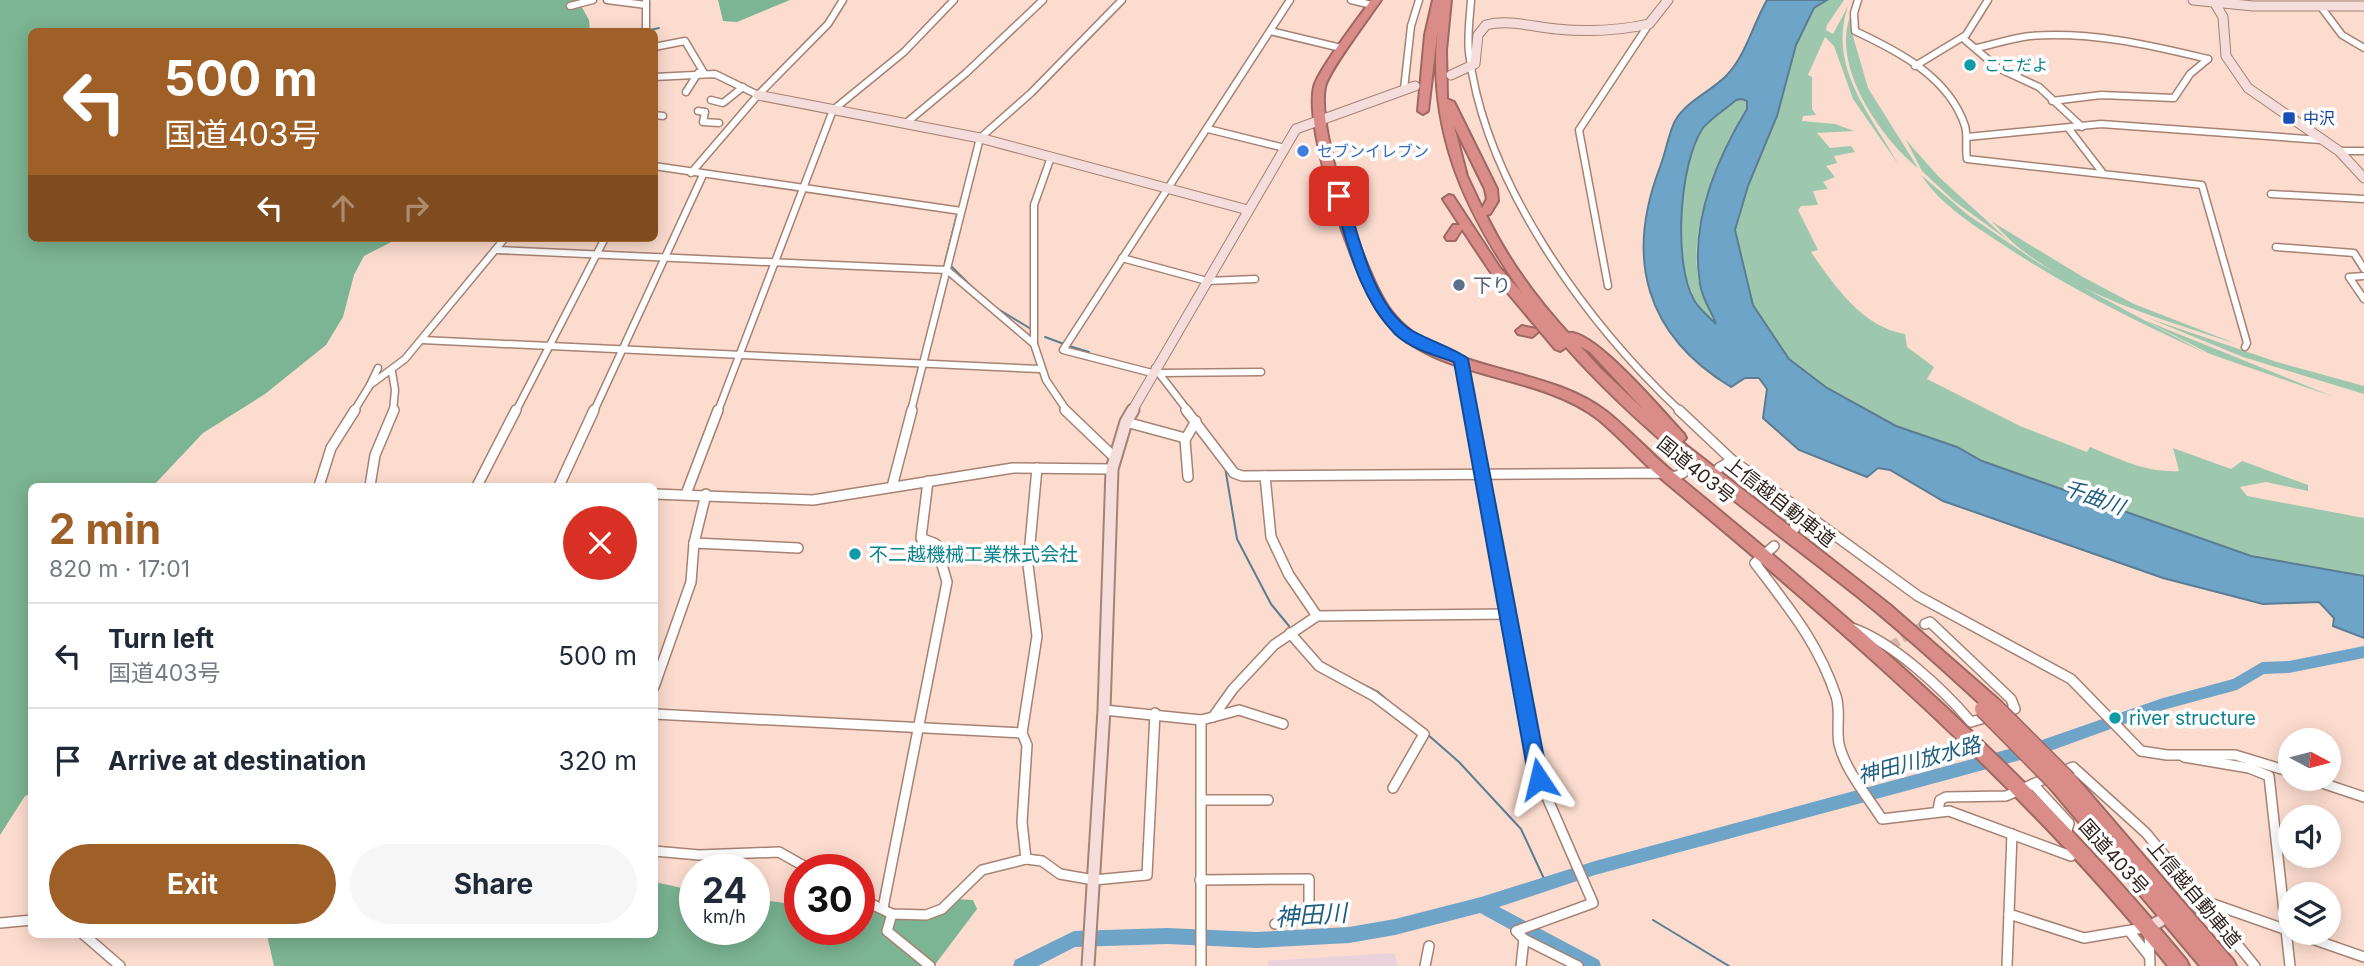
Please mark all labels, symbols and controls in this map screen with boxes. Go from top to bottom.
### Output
text: 500 m [164,49,318,108]
place label: ここだよ [1984,55,2048,75]
icon: left [49,56,140,147]
marker: ここだよ [1962,57,1978,73]
place label: 中沢 [2303,108,2335,128]
marker: 中沢 [2281,110,2297,126]
text: 国道403号 [164,115,321,154]
place label: セブンイレブン [1317,141,1429,161]
marker: セブンイレブン [1295,143,1311,159]
pin [1309,166,1369,226]
icon: arrive [1320,177,1358,215]
icon: left [251,189,289,227]
icon: ahead [324,189,362,227]
icon: right [397,189,435,227]
place label: 下り [1473,274,1511,297]
marker: 下り [1451,277,1467,293]
street label: 国道403号 [1653,432,1739,508]
street label: 上信越自動車道 [1721,452,1839,552]
water label: 千曲川 [2060,474,2130,520]
text: 2 min [49,503,161,554]
button: close [563,506,637,580]
place label: 不二越機械工業株式会社 [869,543,1078,566]
marker: 不二越機械工業株式会社 [847,546,863,562]
text: 820 m · 17:01 [49,555,190,583]
text: Turn left [108,623,214,654]
icon: left [49,637,87,675]
text: 500 m [558,640,637,671]
text: 国道403号 [108,659,221,687]
place label: river structure [2129,707,2256,730]
marker: river structure [2107,710,2123,726]
north arrow [2278,728,2342,791]
map controls [2278,728,2341,945]
water label: 神田川放水路 [1855,731,1985,788]
icon: arrive [49,742,87,780]
position arrow [1502,742,1576,816]
text: Arrive at destination [108,745,367,776]
text: 320 m [559,745,637,776]
button: sound [2278,805,2341,868]
street label: 国道403号 [2074,815,2154,899]
street label: 上信越自動車道 [2142,836,2246,952]
button: Exit [49,844,336,924]
button: Share [350,844,637,924]
speed limit sign: 30 [784,854,875,945]
text: 24 [702,869,747,911]
button: layers [2278,882,2341,945]
water label: 神田川 [1274,898,1351,932]
text: km/h [703,906,746,927]

